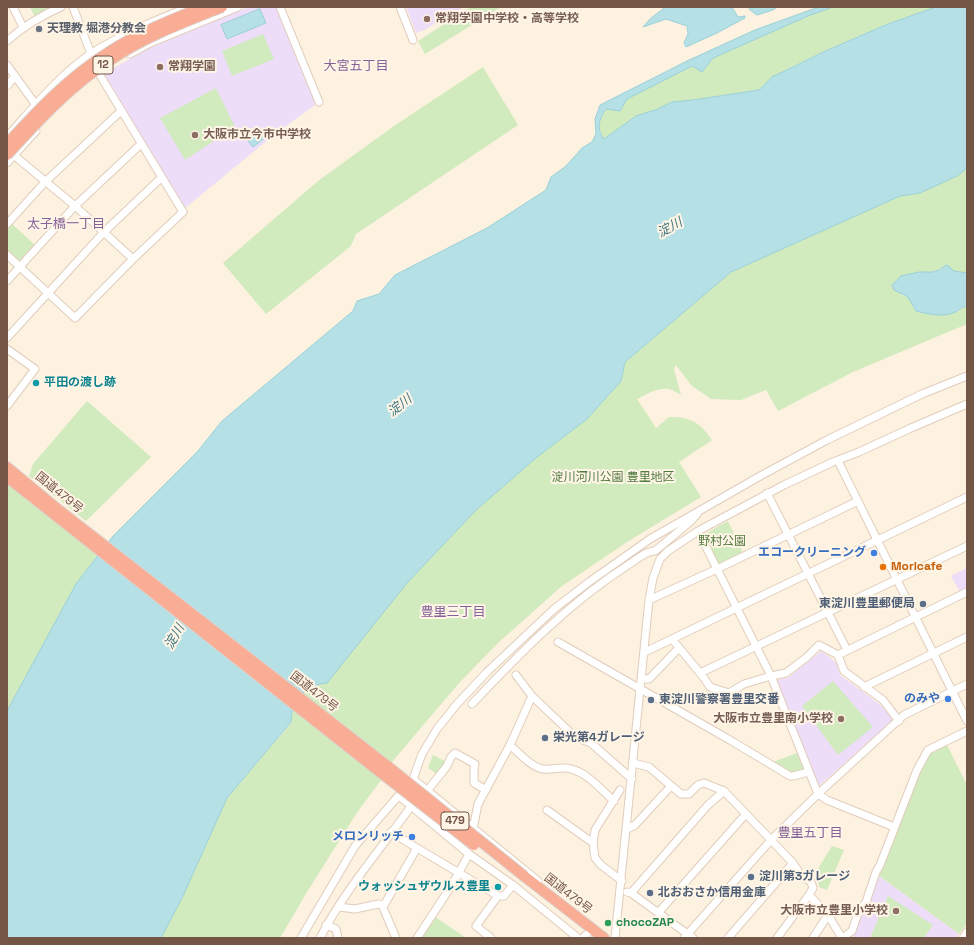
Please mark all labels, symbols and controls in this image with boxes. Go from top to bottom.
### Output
place label: 常翔学園中学校・高等学校 [435,12,579,26]
marker: 常翔学園中学校・高等学校 [422,14,432,24]
place label: 天理教 堀港分教会 [47,22,146,36]
marker: 天理教 堀港分教会 [34,24,44,34]
road number: 12 [93,56,113,74]
district label: 大宮五丁目 [324,58,388,74]
place label: 常翔学園 [168,60,216,74]
marker: 常翔学園 [155,62,165,72]
place label: 大阪市立今市中学校 [203,128,311,142]
marker: 大阪市立今市中学校 [190,130,200,140]
water label: 淀川 [655,215,685,241]
district label: 太子橋一丁目 [27,216,105,232]
place label: 平田の渡し跡 [44,376,116,390]
marker: 平田の渡し跡 [31,378,41,388]
water label: 淀川 [385,392,415,420]
street label: 国道479号 [32,469,86,517]
park label: 淀川河川公園 豊里地区 [551,471,675,485]
park label: 野村公園 [698,535,746,549]
place label: エコークリーニング [758,546,866,560]
marker: エコークリーニング [869,548,879,558]
place label: Moricafe [891,560,942,574]
marker: Moricafe [878,562,888,572]
place label: 東淀川豊里郵便局 [819,597,915,611]
marker: 東淀川豊里郵便局 [918,599,928,609]
district label: 豊里三丁目 [421,604,485,620]
water label: 淀川 [162,622,188,652]
street label: 国道479号 [287,669,341,715]
place label: のみや [904,692,940,706]
place label: 東淀川警察署豊里交番 [659,693,779,707]
marker: のみや [943,694,953,704]
marker: 東淀川警察署豊里交番 [646,695,656,705]
place label: 大阪市立豊里南小学校 [713,712,833,726]
marker: 大阪市立豊里南小学校 [836,714,846,724]
place label: 栄光第4ガレージ [553,731,645,745]
marker: 栄光第4ガレージ [540,733,550,743]
road number: 479 [441,812,469,830]
district label: 豊里五丁目 [778,825,842,841]
place label: メロンリッチ [332,830,404,844]
marker: メロンリッチ [407,832,417,842]
place label: 淀川第3ガレージ [759,870,850,884]
street label: 国道479号 [541,871,595,917]
marker: 淀川第3ガレージ [746,872,756,882]
place label: ウォッシュザウルス豊里 [358,880,490,894]
marker: ウォッシュザウルス豊里 [493,882,503,892]
place label: 北おおさか信用金庫 [658,886,766,900]
marker: 北おおさか信用金庫 [645,888,655,898]
place label: 大阪市立豊里小学校 [780,904,888,918]
marker: 大阪市立豊里小学校 [891,906,901,916]
place label: chocoZAP [616,916,674,930]
marker: chocoZAP [603,918,613,928]

